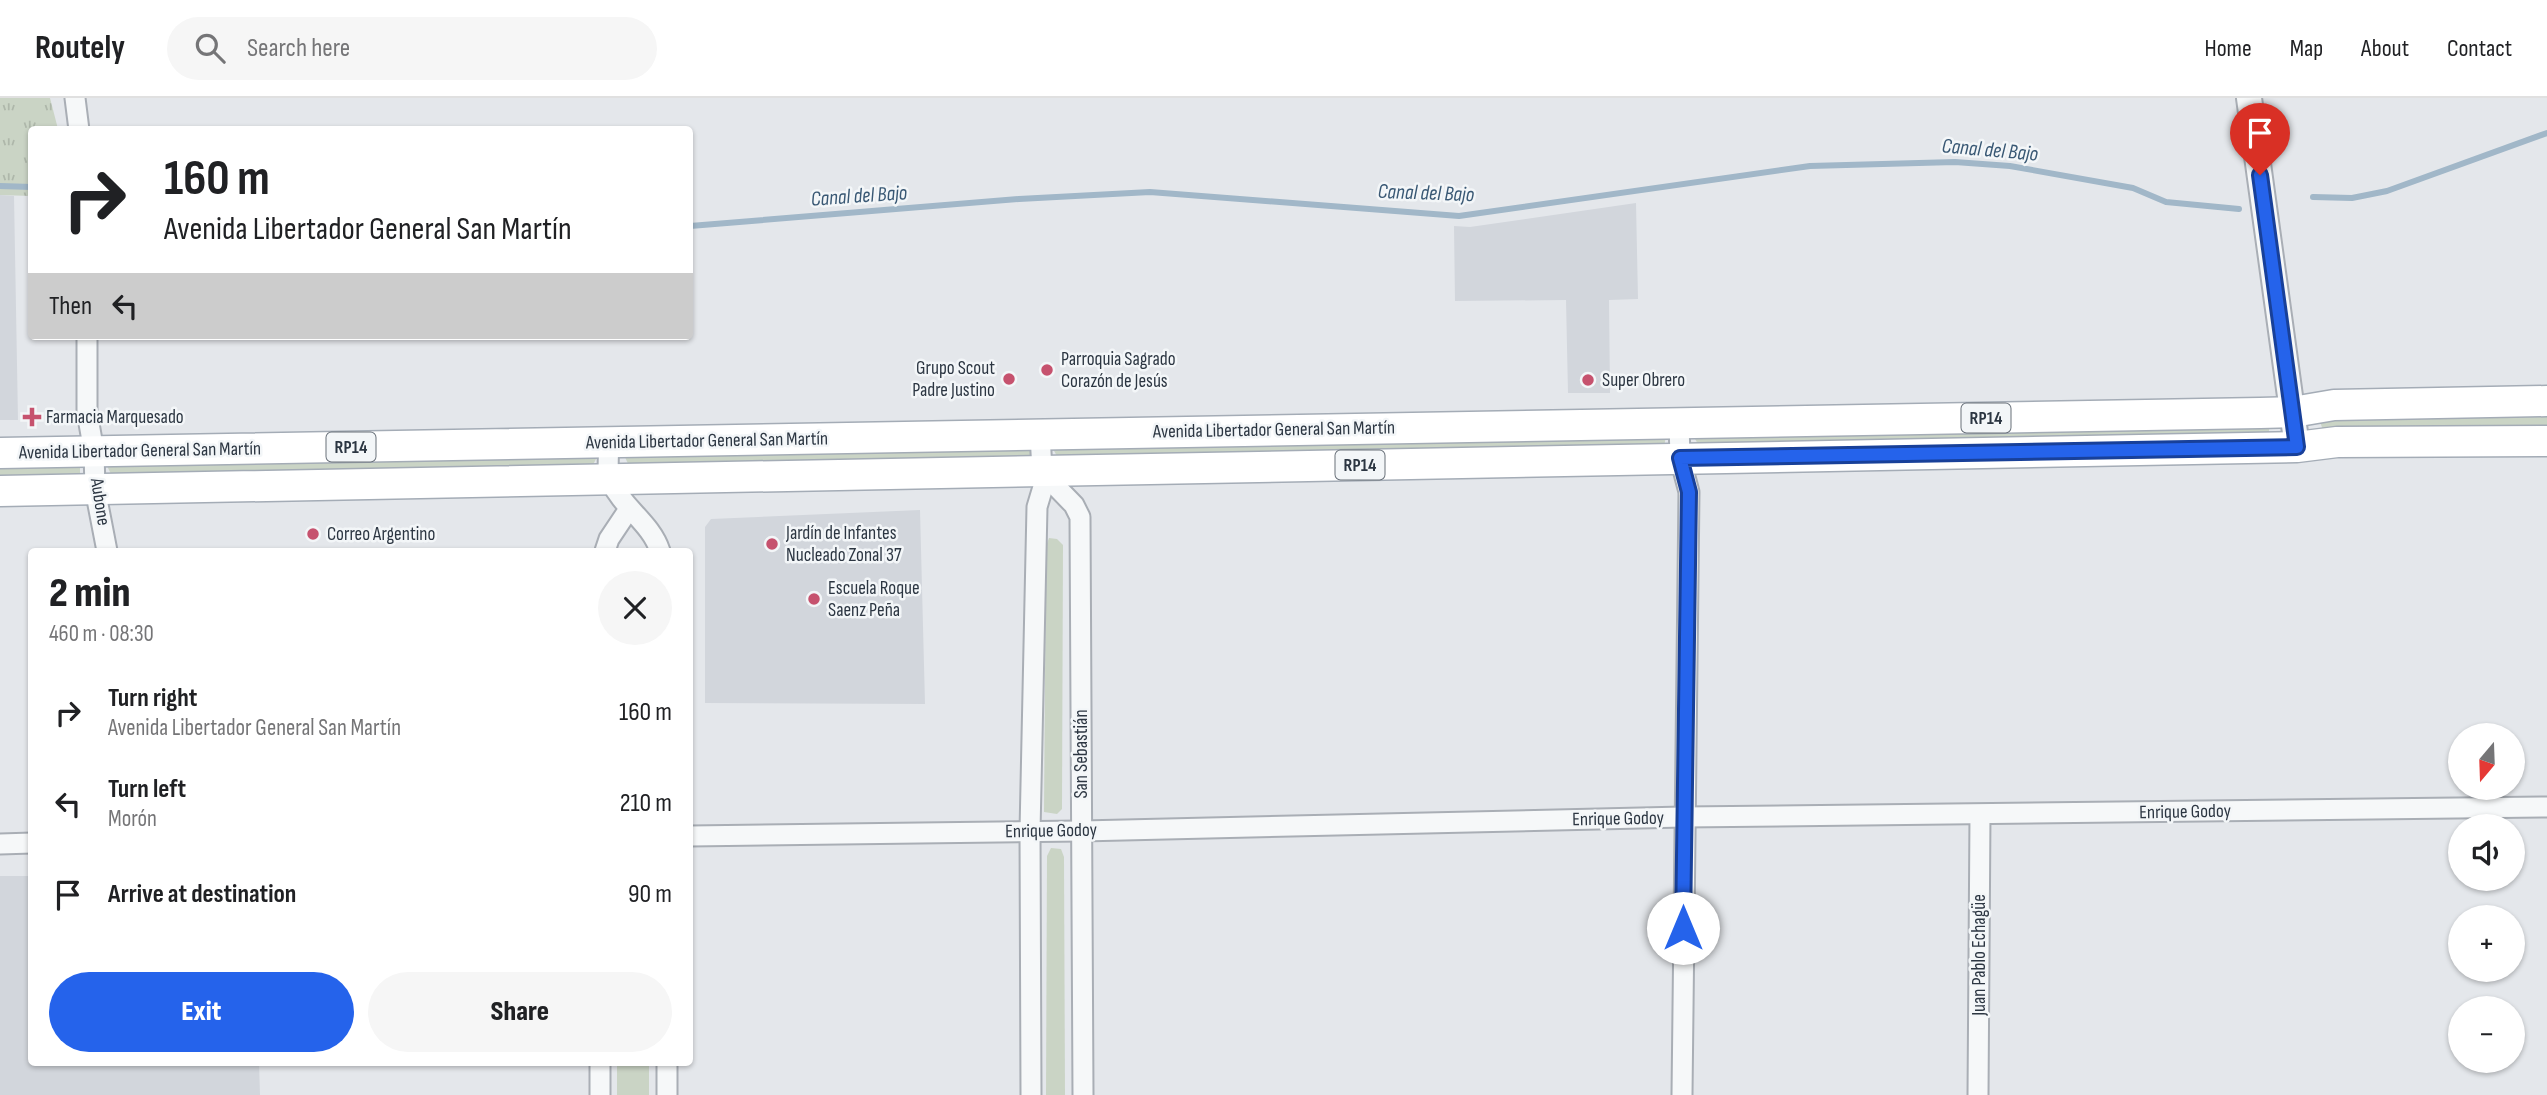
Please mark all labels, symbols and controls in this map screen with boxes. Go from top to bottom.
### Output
search box [167,17,657,80]
text: Routely [35,28,125,68]
icon: search [191,29,229,67]
text: Search here [247,33,350,64]
text: Home [2204,34,2252,63]
text: Map [2290,34,2323,63]
text: About [2361,34,2409,63]
text: Contact [2447,34,2512,63]
pin [2230,103,2290,175]
icon: arrive [2241,114,2279,152]
water label: Canal del Bajo [1941,133,2040,167]
text: 160 m [164,150,270,209]
icon: right [49,154,140,245]
water label: Canal del Bajo [1377,179,1475,207]
water label: Canal del Bajo [810,180,908,212]
text: Avenida Libertador General San Martín [164,210,572,249]
icon: left [106,287,144,325]
text: Then [49,291,92,322]
place label: Parroquia Sagrado Corazón de Jesús [1061,348,1176,393]
place label: Grupo Scout Padre Justino [912,357,995,402]
marker: Parroquia Sagrado Corazón de Jesús [1039,362,1055,378]
place label: Super Obrero [1602,369,1685,392]
marker: Grupo Scout Padre Justino [1001,371,1017,387]
marker: Super Obrero [1580,372,1596,388]
road number: RP14 [1962,404,2010,432]
place label: Farmacia Marquesado [46,406,184,429]
marker: Farmacia Marquesado [24,409,40,425]
street label: Avenida Libertador General San Martín [1152,416,1395,444]
street label: Avenida Libertador General San Martín [585,427,828,455]
road number: RP14 [326,432,376,461]
street label: Avenida Libertador General San Martín [18,437,261,465]
road number: RP14 [1336,450,1384,480]
street label: Aubone [85,476,115,527]
place label: Jardín de Infantes Nucleado Zonal 37 [785,522,902,567]
place label: Correo Argentino [327,523,435,546]
marker: Correo Argentino [305,526,321,542]
marker: Jardín de Infantes Nucleado Zonal 37 [764,536,780,552]
text: 2 min [49,568,130,619]
button: close [598,571,672,645]
place label: Escuela Roque Saenz Peña [828,577,920,622]
marker: Escuela Roque Saenz Peña [806,591,822,607]
text: 460 m · 08:30 [49,620,154,648]
text: Turn right [108,683,197,714]
icon: right [49,694,87,732]
text: 160 m [619,697,672,728]
street label: San Sebastián [1070,709,1093,799]
text: Avenida Libertador General San Martín [108,714,401,742]
north arrow [2448,723,2525,800]
map controls [2448,723,2525,1073]
text: Turn left [108,774,186,805]
icon: left [49,785,87,823]
text: 210 m [620,788,672,819]
street label: Enrique Godoy [2139,800,2232,824]
text: Morón [108,805,157,833]
street label: Enrique Godoy [1572,807,1665,831]
button: sound [2448,814,2525,891]
street label: Enrique Godoy [1005,819,1098,843]
icon: arrive [49,876,87,914]
text: Arrive at destination [108,879,296,910]
text: 90 m [628,879,672,910]
position arrow [1646,891,1720,965]
street label: Juan Pablo Echagüe [1968,894,1991,1017]
button: + [2448,905,2525,982]
button: Exit [49,972,354,1052]
button: Share [368,972,672,1052]
button: − [2448,996,2525,1073]

